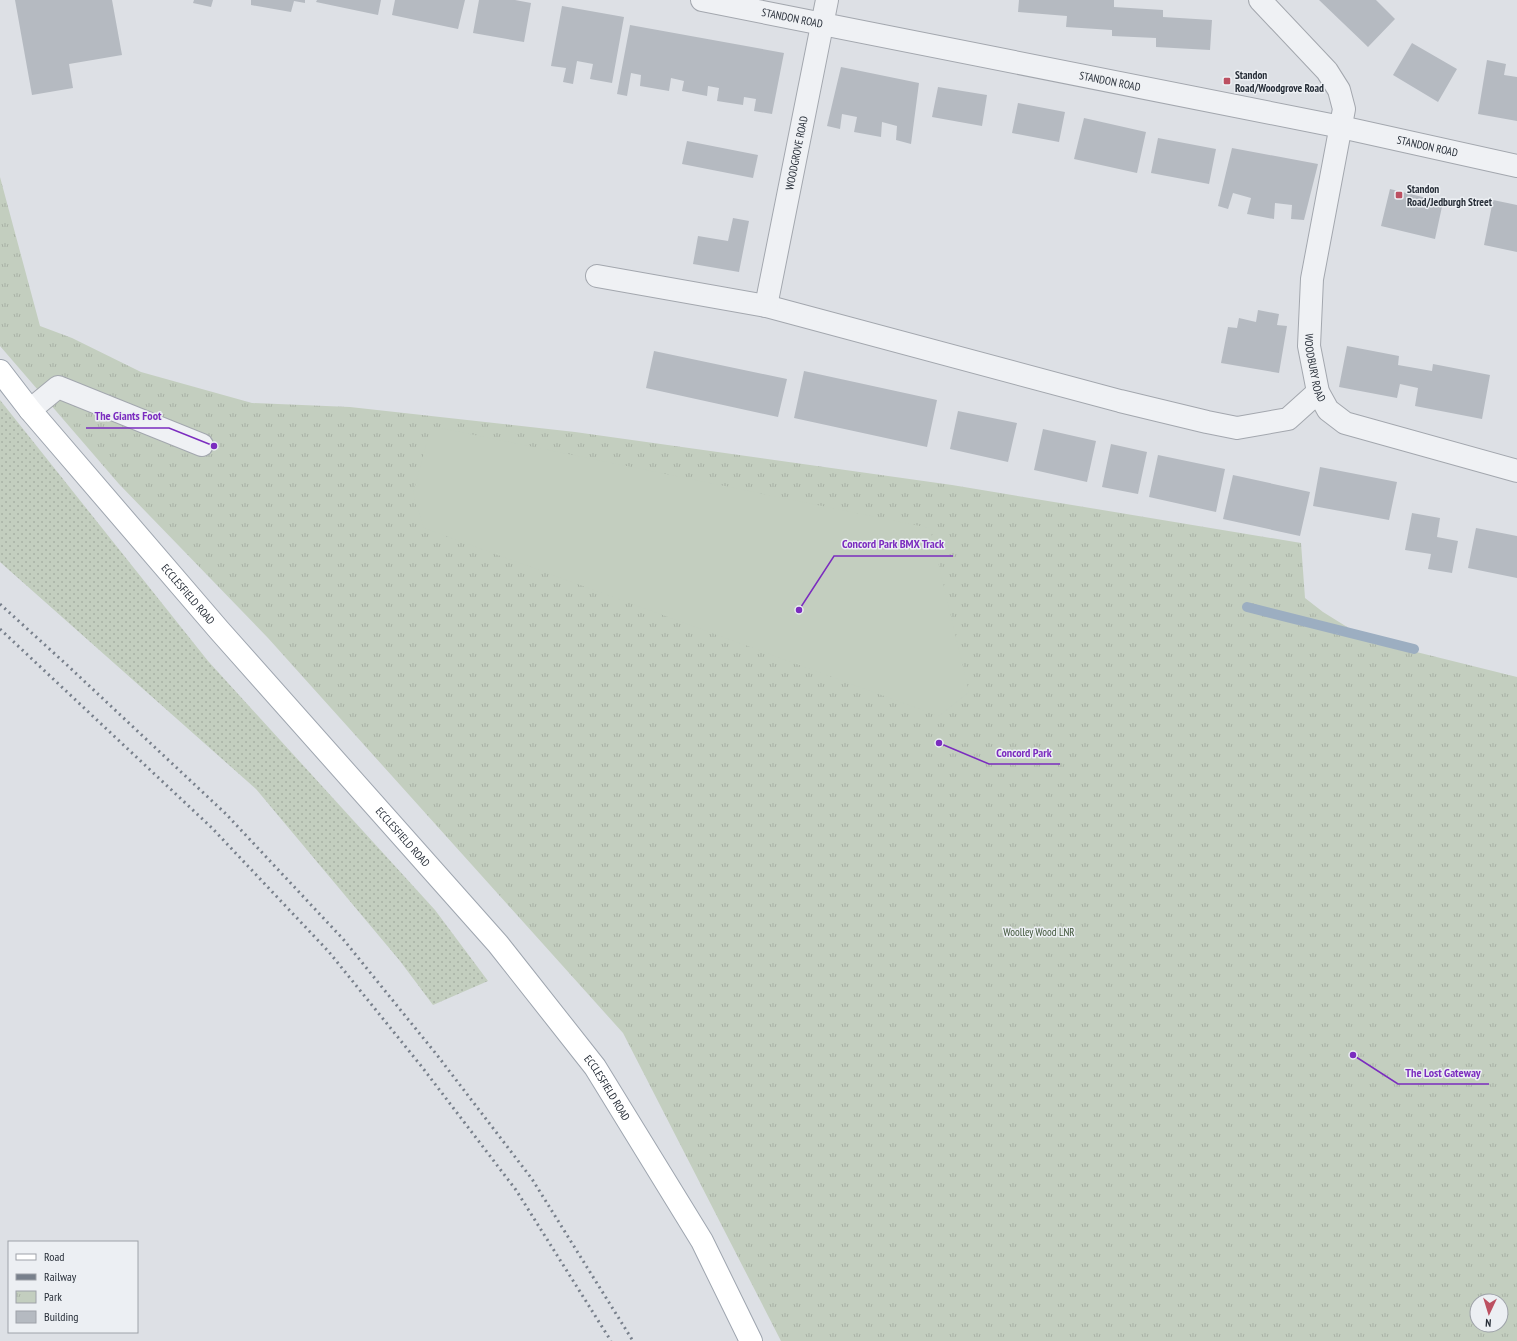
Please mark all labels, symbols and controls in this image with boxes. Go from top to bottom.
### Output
street label: STANDON ROAD [760,5,824,31]
street label: STANDON ROAD [1078,68,1142,94]
place label: Standon Road/Woodgrove Road [1235,68,1324,95]
marker: Standon Road/Woodgrove Road [1222,76,1232,86]
street label: WOODGROVE ROAD [782,115,811,191]
street label: STANDON ROAD [1396,133,1459,160]
place label: Standon Road/Jedburgh Street [1407,182,1493,209]
marker: Standon Road/Jedburgh Street [1394,190,1404,200]
street label: WOODBURY ROAD [1302,333,1329,405]
callout: The Giants Foot [86,404,169,428]
text: The Giants Foot [95,408,162,423]
callout: Concord Park BMX Track [834,532,953,556]
text: Concord Park BMX Track [842,536,944,551]
street label: ECCLESFIELD ROAD [158,561,218,627]
callout: Concord Park [989,740,1060,764]
text: Concord Park [996,745,1052,760]
street label: ECCLESFIELD ROAD [373,804,433,870]
park label: Woolley Wood LNR [1003,925,1075,939]
street label: ECCLESFIELD ROAD [581,1052,633,1123]
callout: The Lost Gateway [1398,1060,1489,1084]
text: The Lost Gateway [1405,1065,1481,1080]
legend [8,1241,138,1333]
text: Road [44,1249,64,1264]
text: Railway [44,1269,77,1284]
text: Park [44,1289,62,1304]
north arrow [1469,1293,1509,1333]
text: Building [44,1309,79,1324]
text: N [1485,1316,1492,1330]

